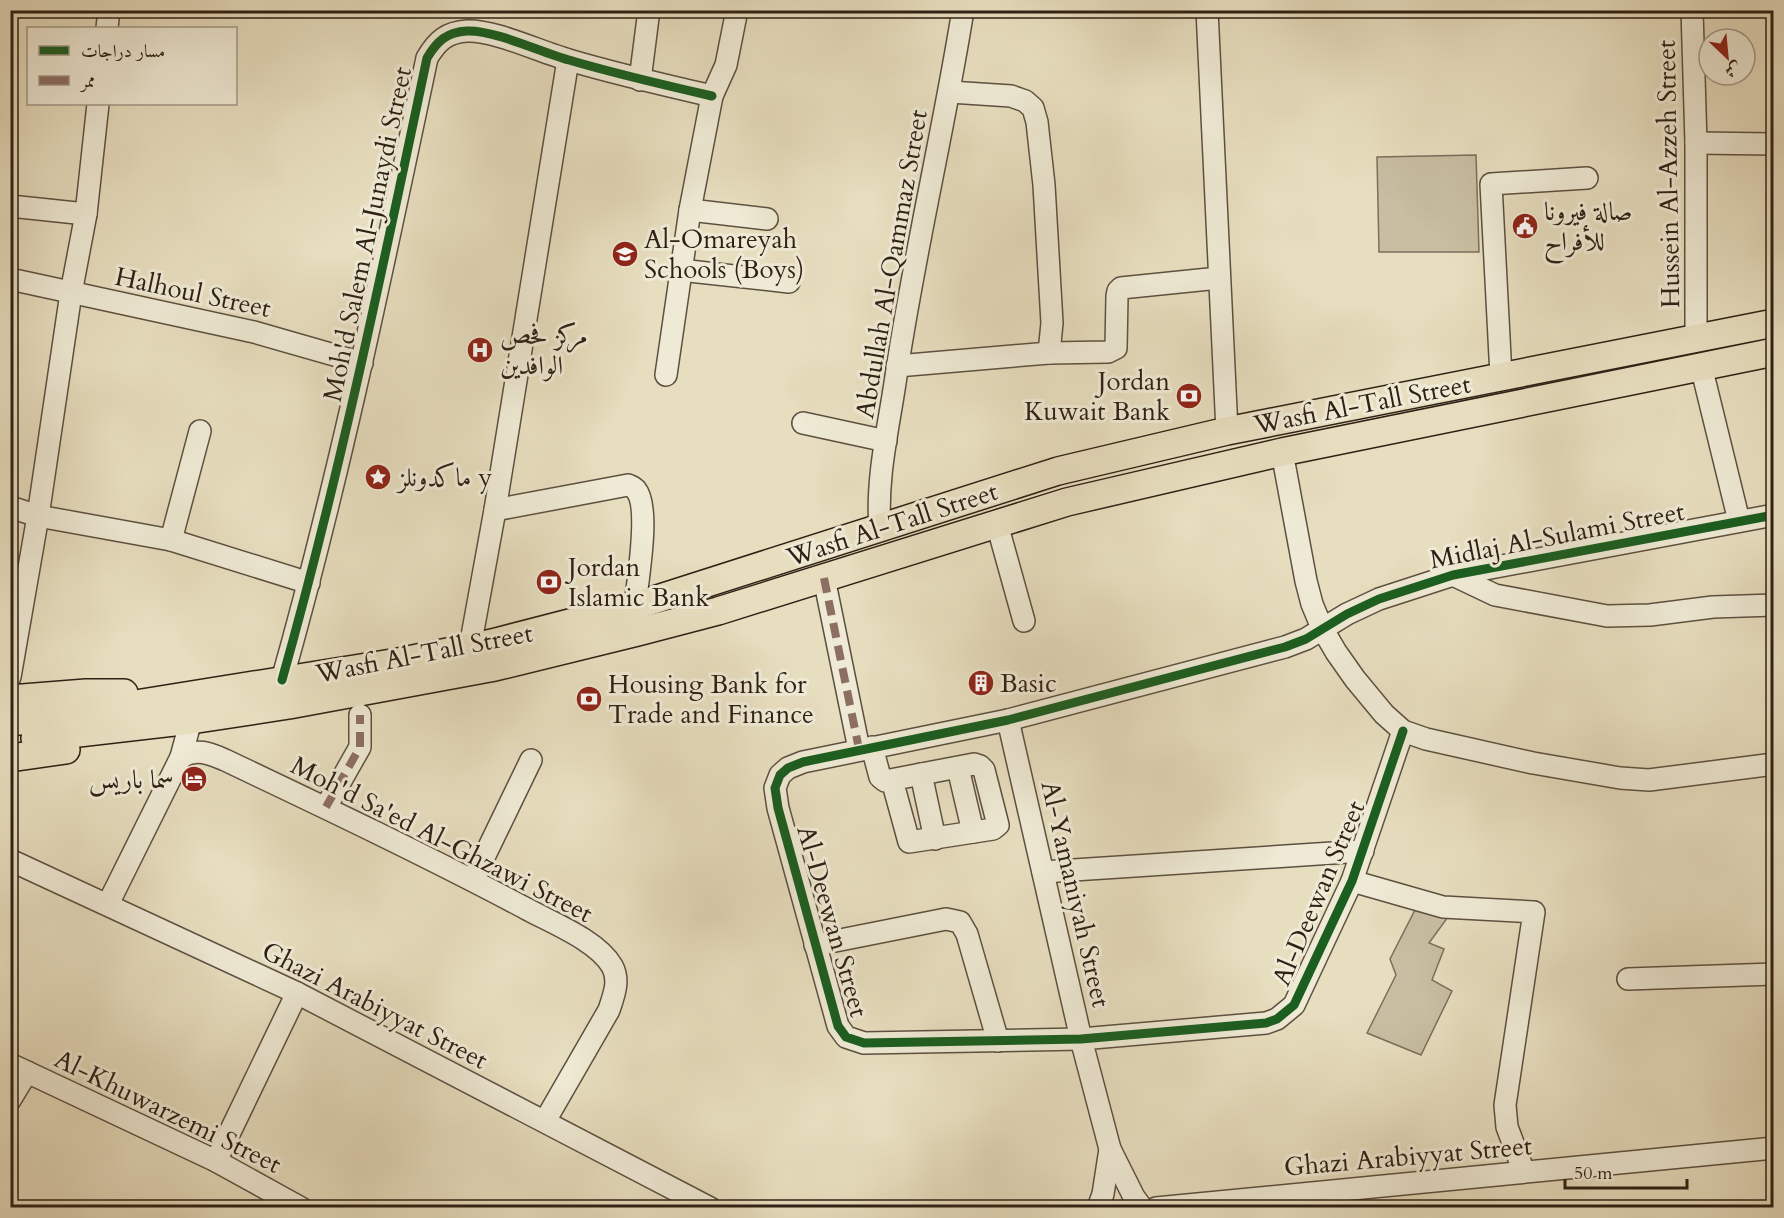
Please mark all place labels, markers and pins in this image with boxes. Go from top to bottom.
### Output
place label: صالة فيرونا للأفراح [1544,194,1633,265]
public building icon: صالة فيرونا للأفراح [1510,211,1540,241]
place label: Al-Omareyah Schools (Boys) [644,222,804,287]
school or university icon: Al-Omareyah Schools (Boys) [610,239,640,269]
place label: مركز فحص الوافدين [500,318,588,383]
hospital icon: مركز فحص الوافدين [465,335,495,365]
place label: Jordan Kuwait Bank [1024,364,1170,429]
bank icon: Jordan Kuwait Bank [1174,381,1204,411]
place label: ماكدونلز y [395,460,492,495]
place icon: ماكدونلز y [363,462,393,492]
place label: Jordan Islamic Bank [564,550,709,615]
bank icon: Jordan Islamic Bank [534,567,564,597]
place label: Basic [1000,666,1057,701]
place label: Housing Bank for Trade and Finance [608,667,814,732]
building icon: Basic [966,668,996,698]
bank icon: Housing Bank for Trade and Finance [574,684,604,714]
place label: سما باريس [89,762,174,797]
hotel icon: سما باريس [179,764,209,794]

